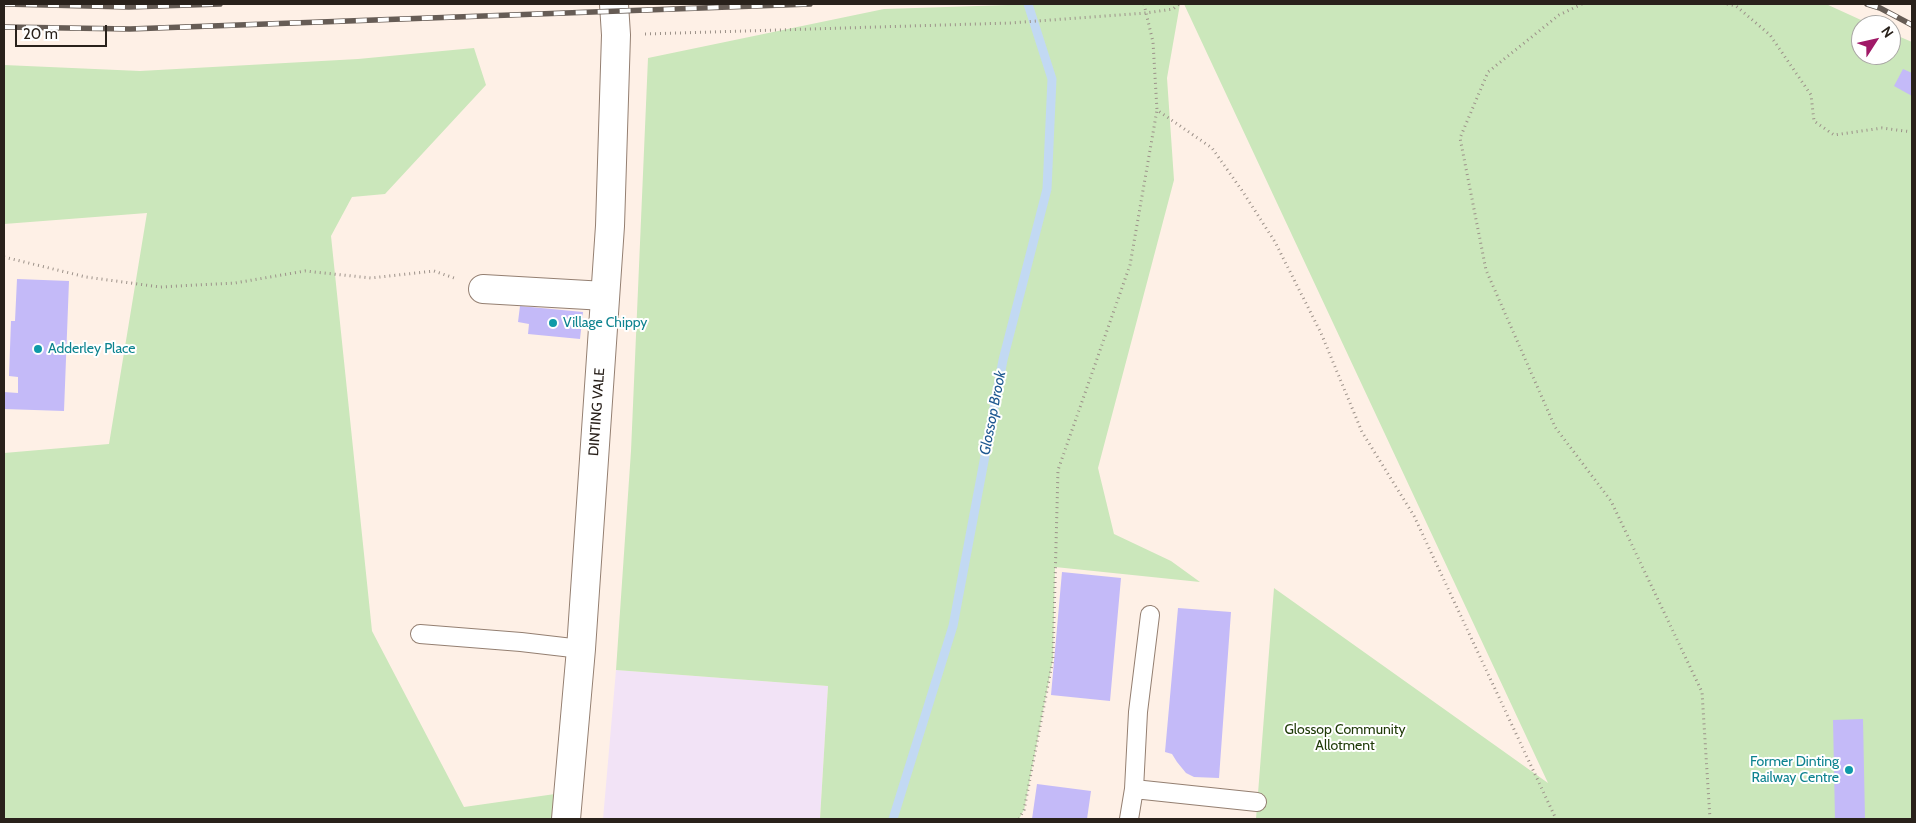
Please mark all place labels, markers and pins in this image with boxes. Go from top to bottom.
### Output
place label: Village Chippy [563,315,647,331]
marker: Village Chippy [547,317,559,329]
place label: Adderley Place [48,341,136,357]
marker: Adderley Place [32,343,44,355]
place label: Former Dinting Railway Centre [1750,754,1839,786]
marker: Former Dinting Railway Centre [1843,764,1855,776]

